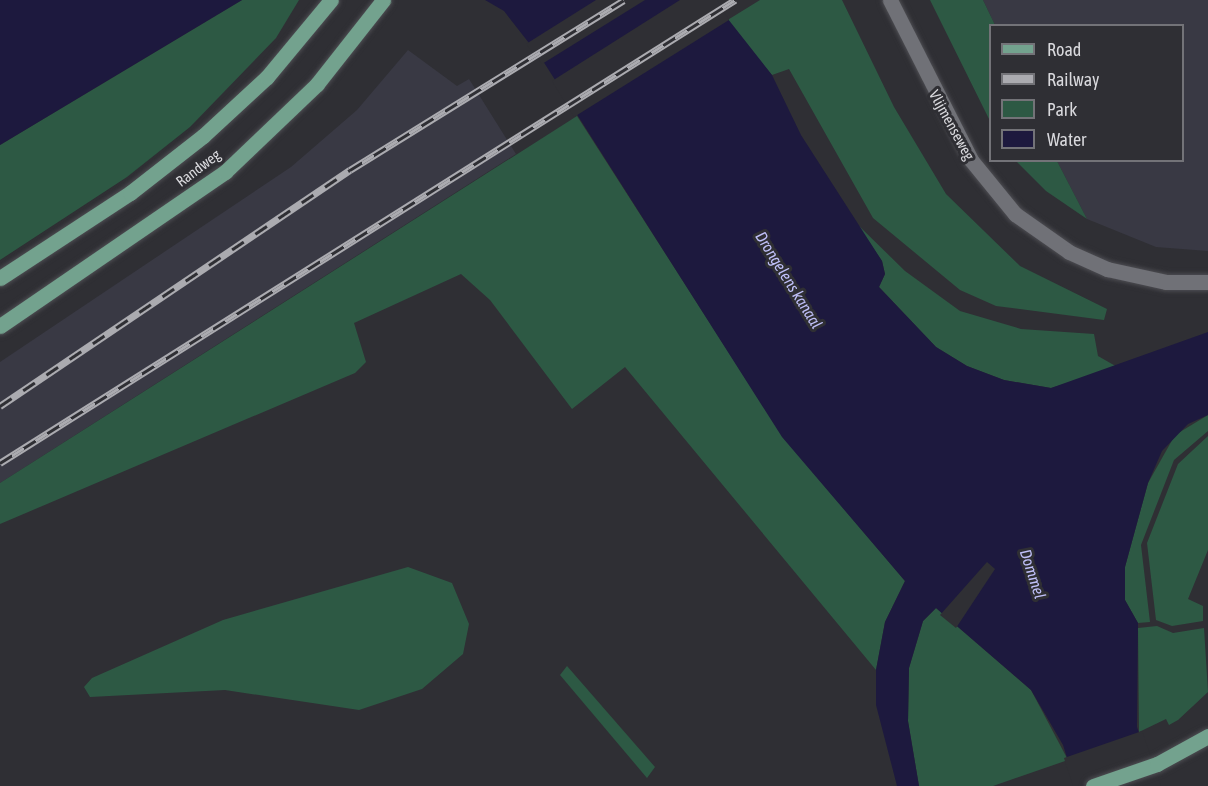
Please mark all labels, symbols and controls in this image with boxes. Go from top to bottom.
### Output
legend [989,24,1184,162]
text: Road [1047,39,1081,60]
text: Railway [1047,69,1099,90]
street label: Vlijmenseweg [925,87,979,163]
text: Park [1047,99,1077,120]
text: Water [1047,129,1086,150]
street label: Randweg [172,145,224,191]
water label: Drongelens kanaal [751,228,827,332]
water label: Dommel [1016,547,1050,601]

